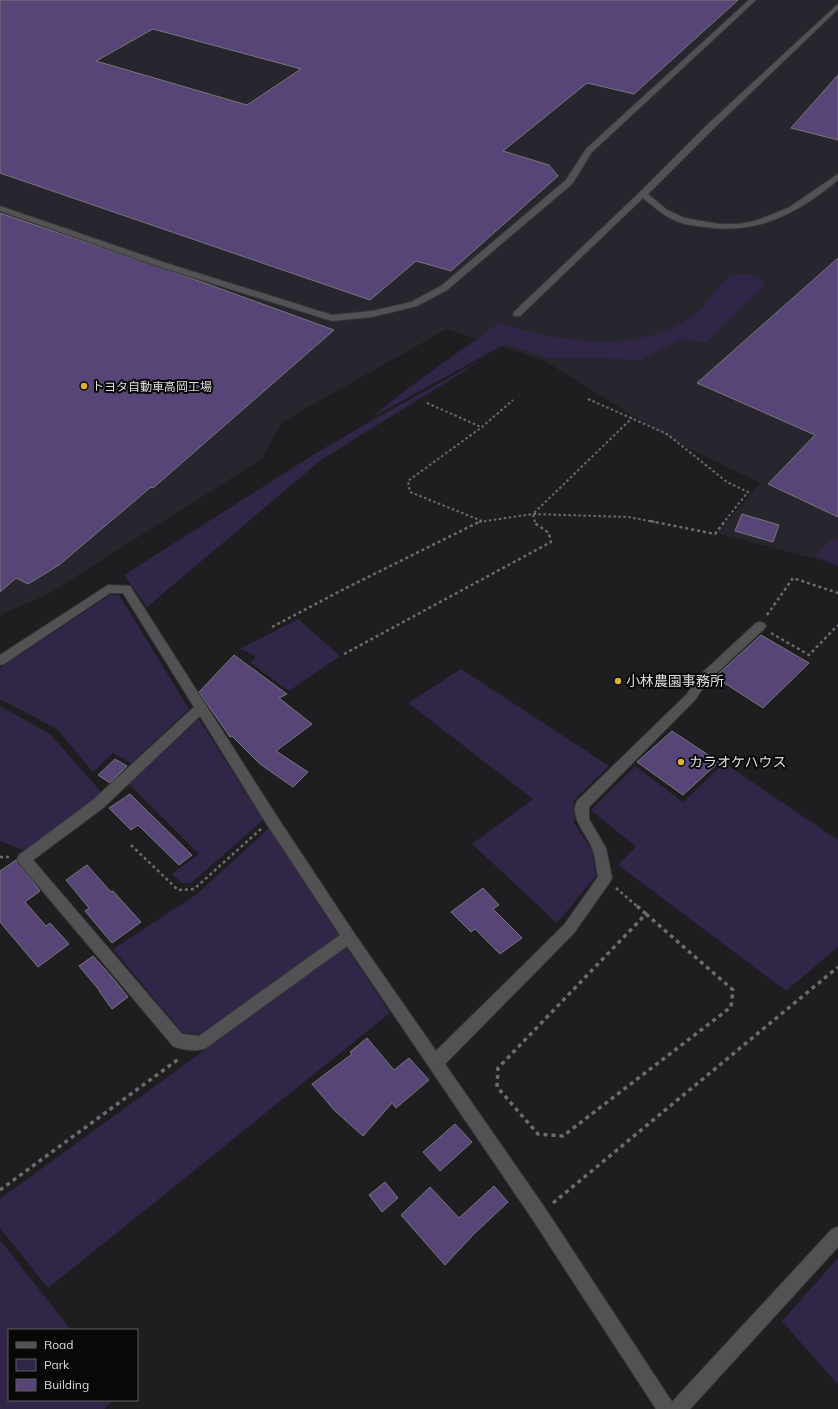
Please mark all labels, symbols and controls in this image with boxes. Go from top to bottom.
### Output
place label: トヨタ自動車高岡工場 [92,379,212,394]
marker: トヨタ自動車高岡工場 [79,381,89,391]
place label: 小林農園事務所 [626,672,724,690]
marker: 小林農園事務所 [613,676,623,686]
place label: カラオケハウス [689,753,786,771]
marker: カラオケハウス [676,757,686,767]
legend [8,1329,138,1401]
text: Road [44,1337,73,1352]
text: Park [44,1357,70,1372]
text: Building [44,1377,89,1392]

